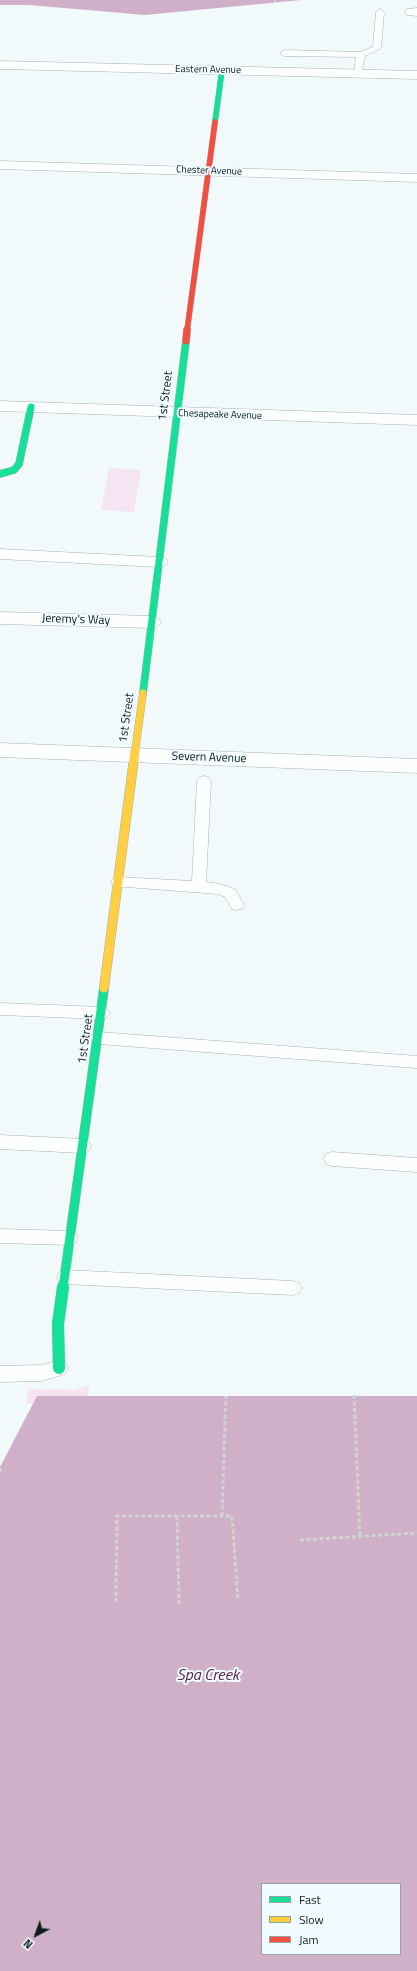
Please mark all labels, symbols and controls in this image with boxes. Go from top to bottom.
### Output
street label: Eastern Avenue [175,63,241,77]
street label: Chester Avenue [176,164,242,178]
street label: 1st Street [156,370,176,422]
street label: Chesapeake Avenue [178,408,262,422]
street label: Jeremy's Way [42,612,110,628]
street label: 1st Street [116,692,138,744]
street label: Severn Avenue [171,749,247,767]
street label: 1st Street [75,1013,97,1065]
water label: Spa Creek [177,1666,239,1686]
legend [261,1883,401,1955]
text: Fast [299,1890,321,1909]
text: Slow [299,1910,324,1929]
north arrow [16,1915,56,1955]
text: Jam [299,1930,319,1949]
text: N [20,1936,36,1953]

